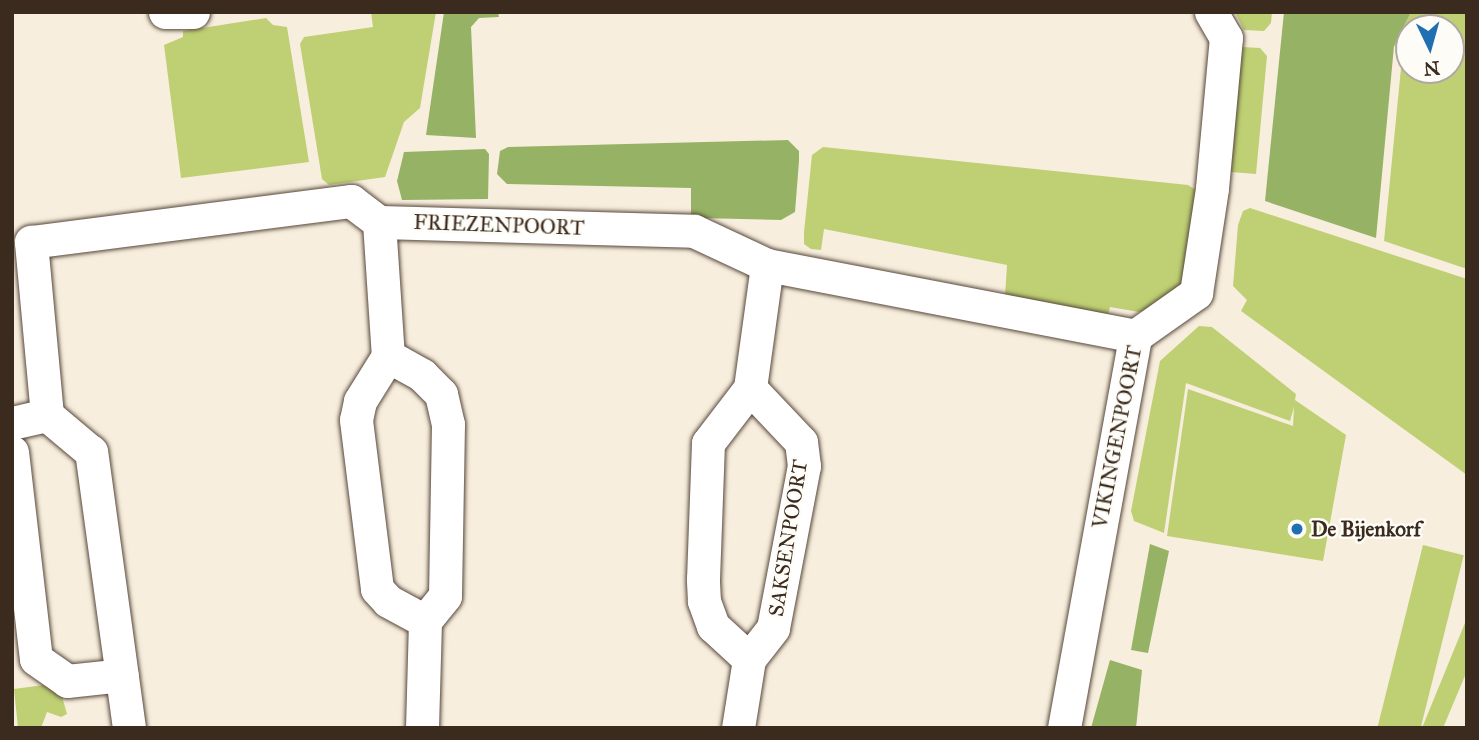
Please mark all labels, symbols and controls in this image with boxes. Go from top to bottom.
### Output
north arrow [1395,14,1465,84]
text: N [1423,56,1441,81]
street label: FRIEZENPOORT [413,209,585,241]
street label: VIKINGENPOORT [1087,343,1147,531]
street label: SAKSENPOORT [763,458,813,618]
place label: De Bijenkorf [1311,516,1421,542]
marker: De Bijenkorf [1289,521,1305,537]

